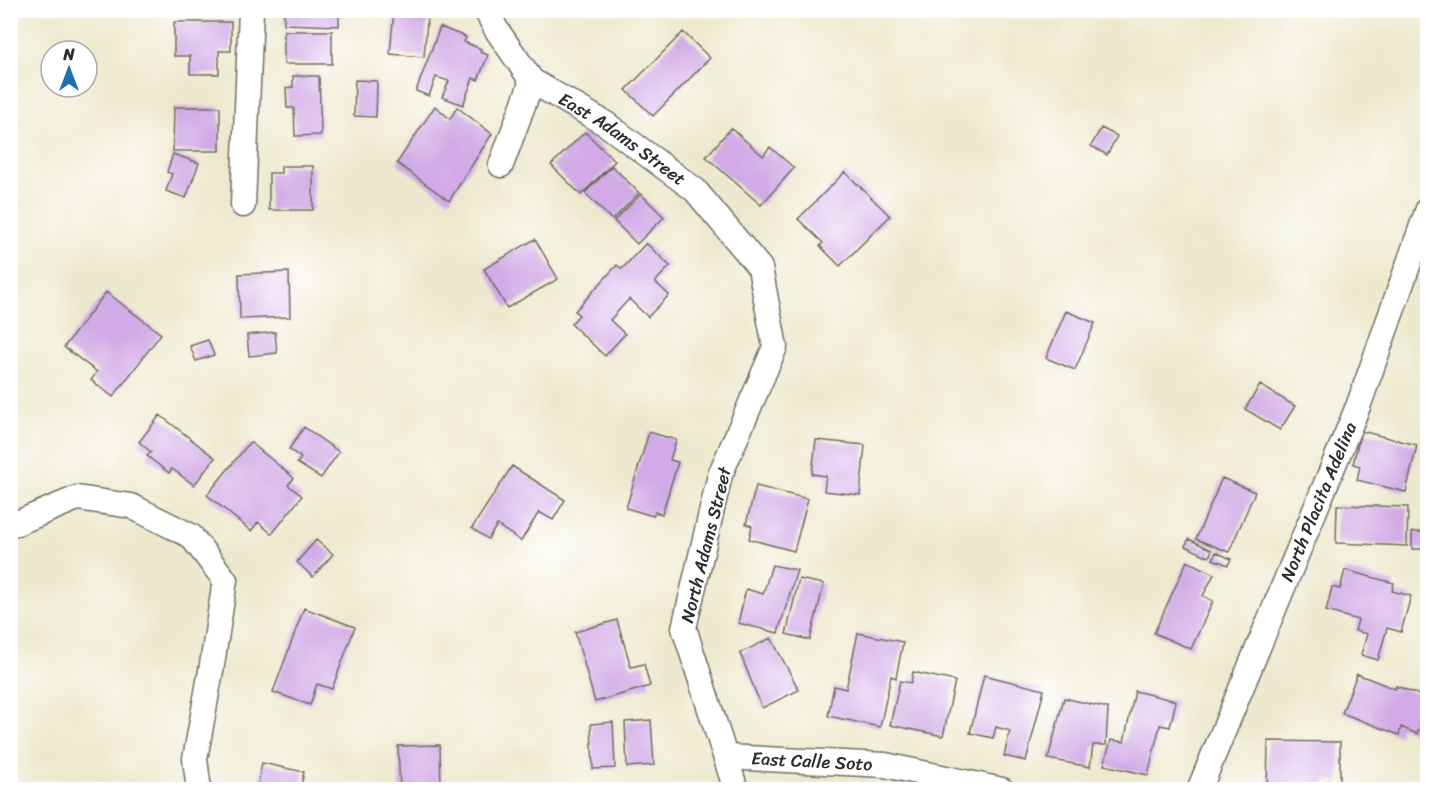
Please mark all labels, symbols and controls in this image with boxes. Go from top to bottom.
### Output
north arrow [39,39,99,99]
text: N [62,40,75,69]
street label: East Adams Street [552,84,693,194]
street label: North Placita Adelina [1271,417,1366,587]
street label: North Adams Street [671,463,741,626]
street label: East Calle Soto [750,742,873,780]

